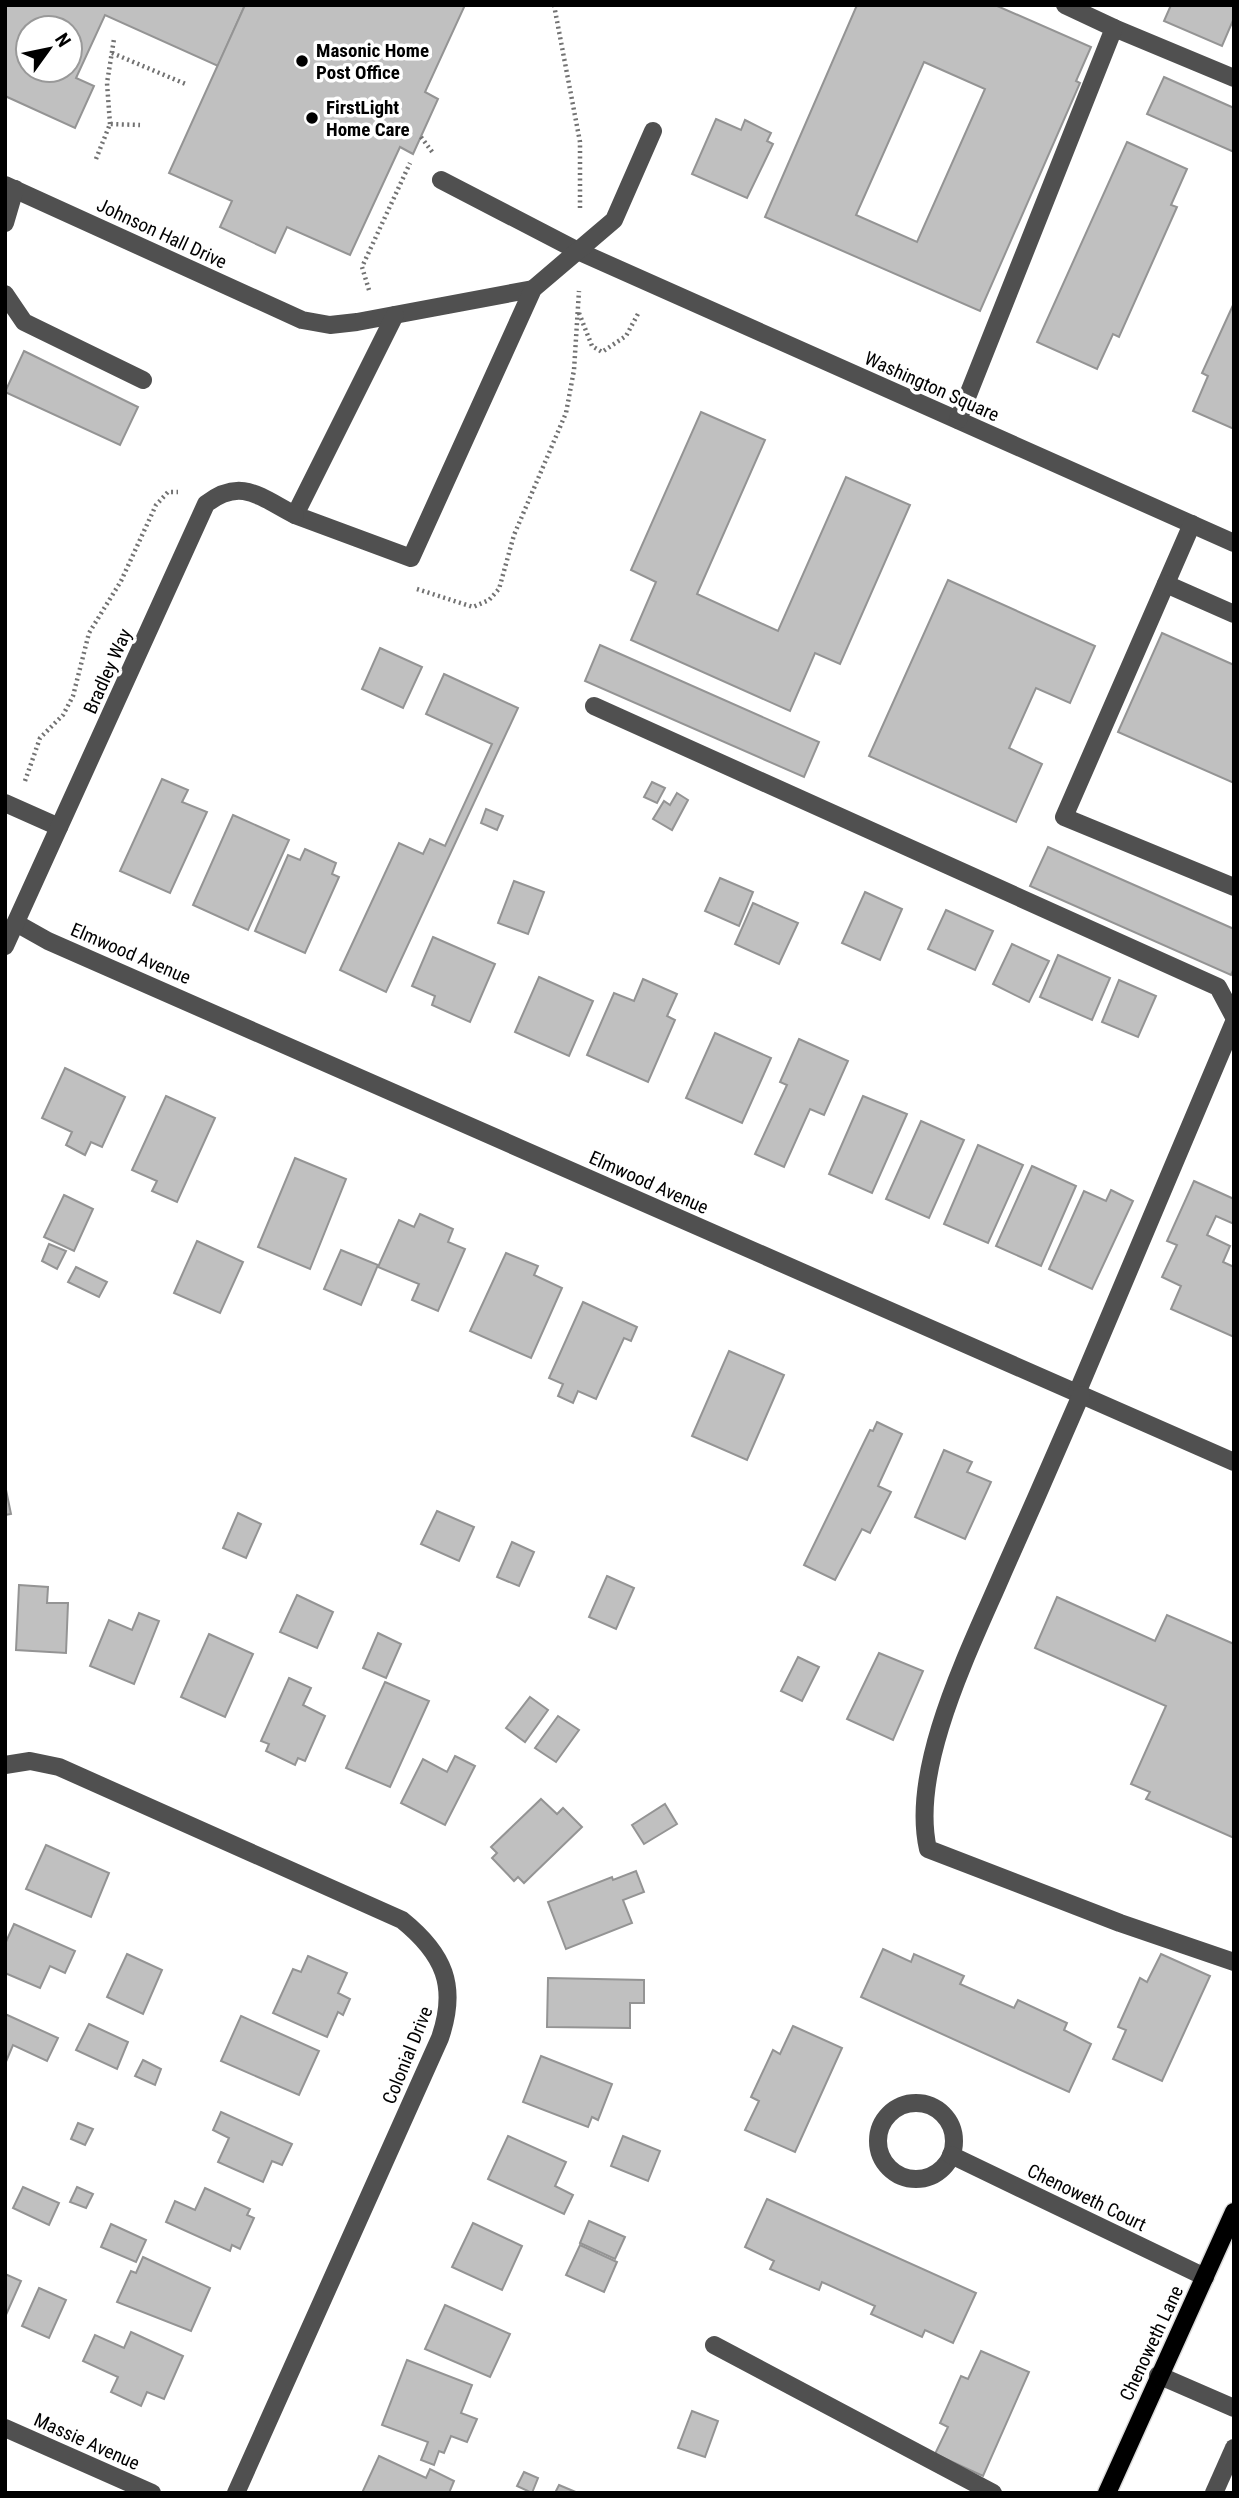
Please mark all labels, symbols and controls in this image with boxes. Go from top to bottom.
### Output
north arrow [14,14,84,84]
text: N [50,29,76,51]
place label: Masonic Home Post Office [316,39,429,84]
marker: Masonic Home Post Office [294,53,310,69]
place label: FirstLight Home Care [326,96,410,141]
marker: FirstLight Home Care [304,110,320,126]
street label: Johnson Hall Drive [93,193,231,274]
street label: Washington Square [861,347,1003,426]
street label: Bradley Way [78,625,136,717]
street label: Elmwood Avenue [67,918,194,989]
street label: Elmwood Avenue [586,1146,712,1219]
street label: Colonial Drive [377,2003,438,2107]
street label: Chenoweth Court [1024,2159,1150,2236]
street label: Chenoweth Lane [1115,2282,1188,2404]
street label: Massie Avenue [30,2408,143,2475]

